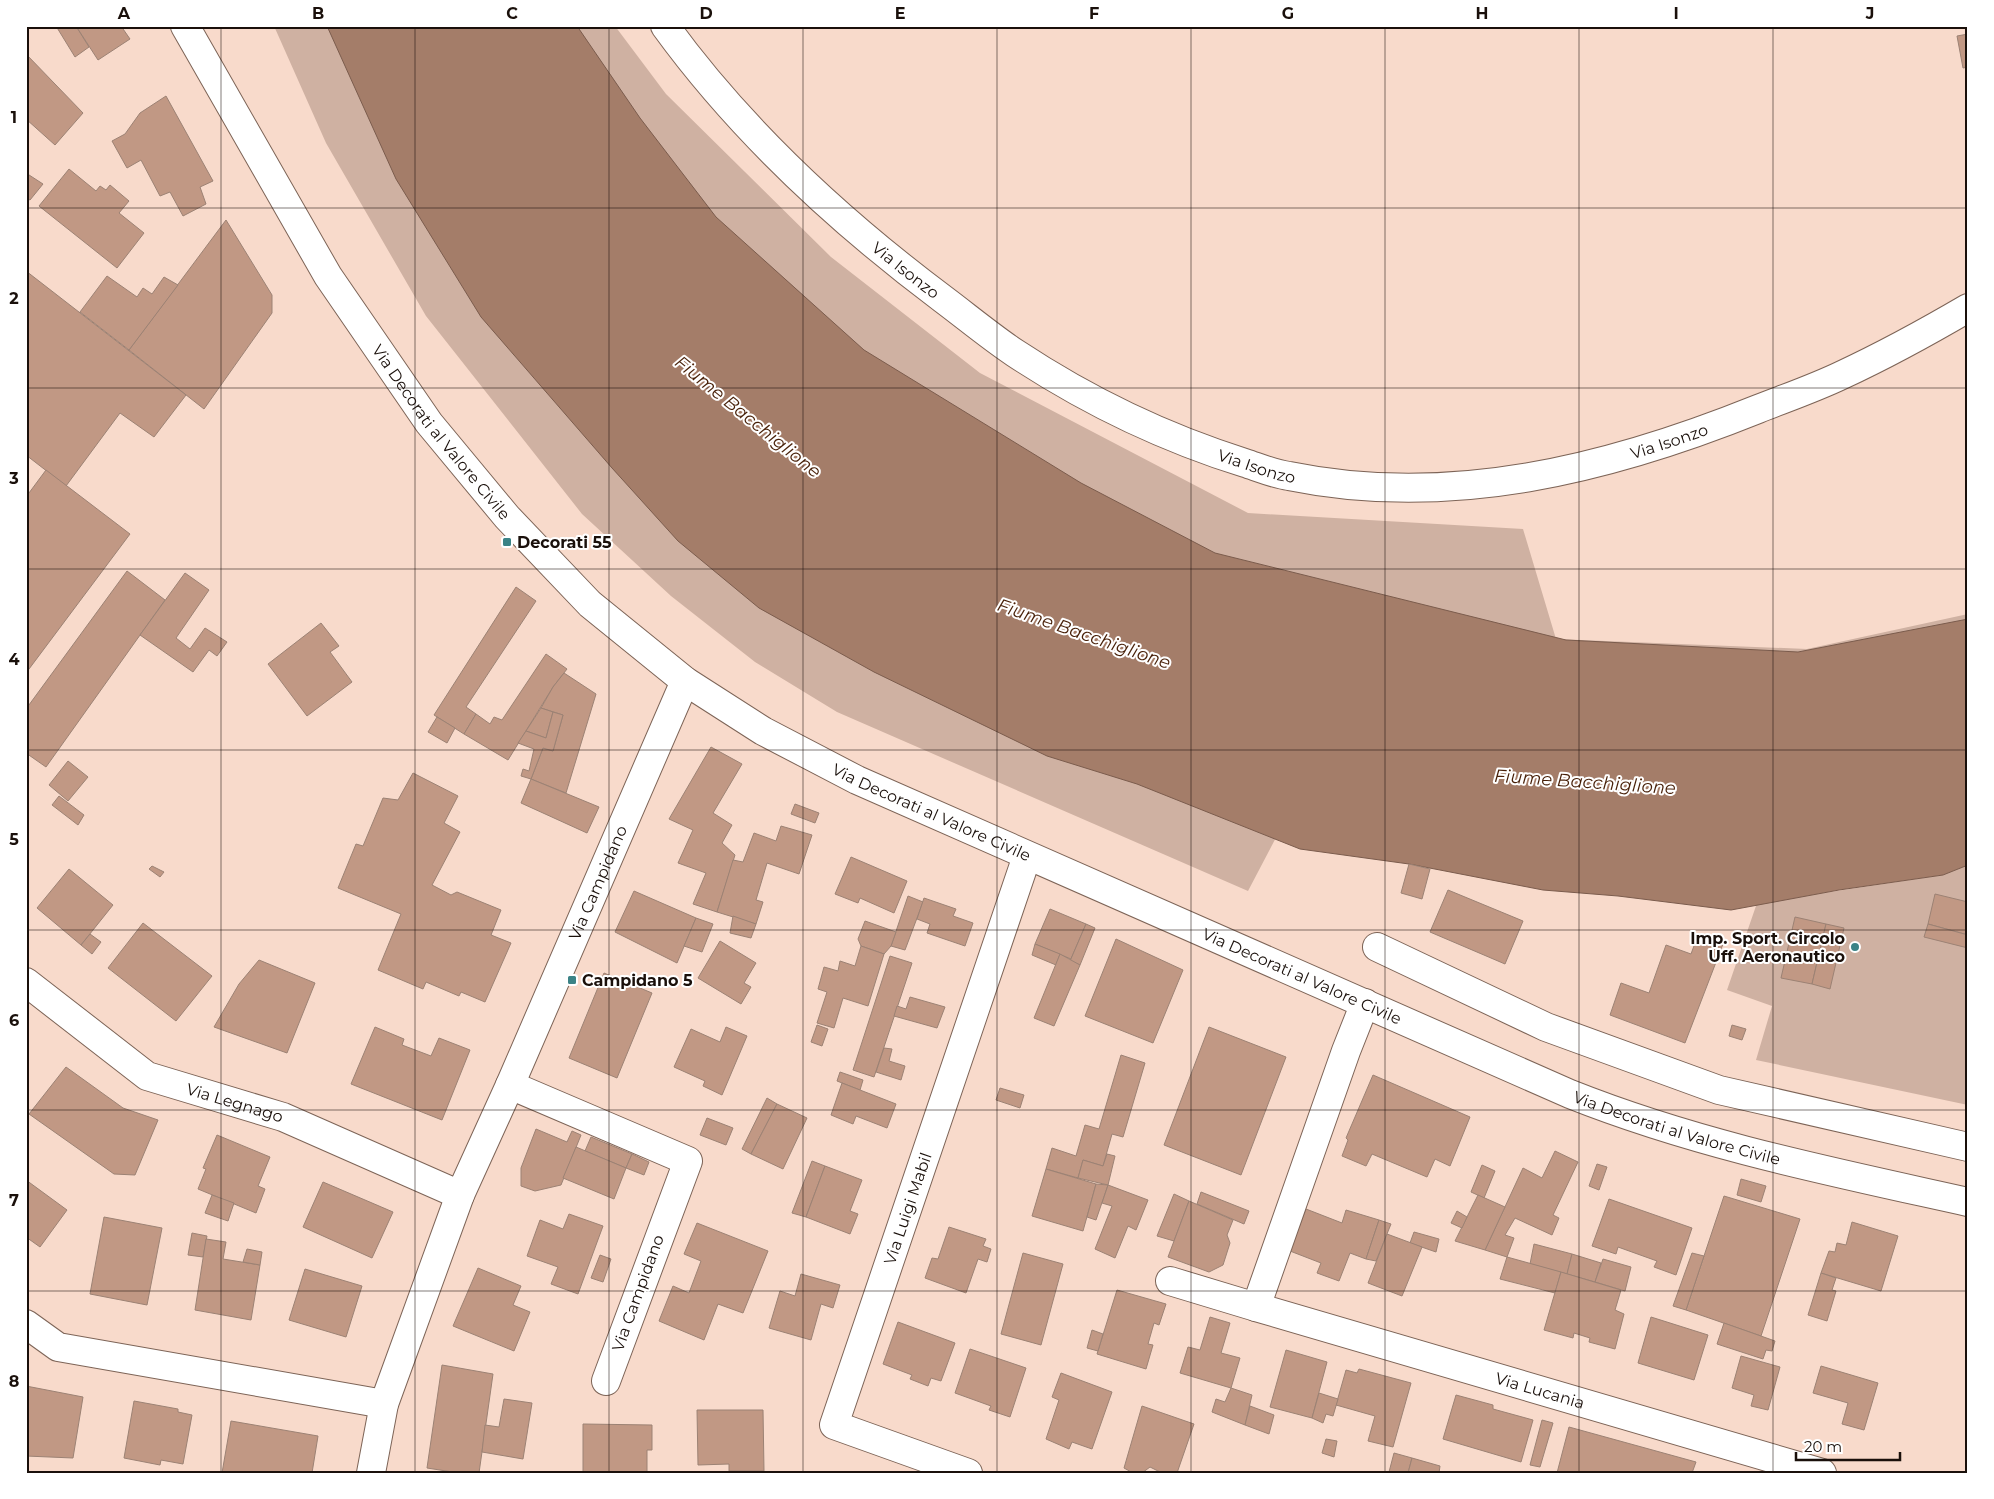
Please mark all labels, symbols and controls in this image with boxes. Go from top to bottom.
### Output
text: A [117,4,131,23]
text: B [312,4,324,23]
text: C [506,4,518,23]
text: D [699,4,713,23]
text: E [895,4,905,23]
text: F [1089,4,1099,23]
text: G [1282,4,1294,23]
text: H [1476,4,1488,23]
text: I [1673,4,1679,23]
text: J [1865,4,1874,23]
text: 1 [11,108,17,127]
street label: Via Isonzo [868,238,943,302]
text: 2 [9,289,19,308]
street label: Via Decorati al Valore Civile [368,341,515,523]
water label: Fiume Bacchiglione [670,351,826,483]
street label: Via Isonzo [1628,420,1710,463]
street label: Via Isonzo [1215,445,1297,487]
text: 3 [8,469,19,488]
place label: Decorati 55 [517,533,612,552]
marker: Decorati 55 [501,536,513,548]
water label: Fiume Bacchiglione [994,594,1174,674]
text: 4 [8,650,20,669]
street label: Via Decorati al Valore Civile [829,759,1034,865]
water label: Fiume Bacchiglione [1493,765,1677,799]
street label: Via Campidano [565,822,631,943]
text: 5 [9,830,19,849]
street label: Via Decorati al Valore Civile [1200,924,1405,1028]
place label: Imp. Sport. Circolo Uff. Aeronautico [1690,929,1845,966]
marker: Imp. Sport. Circolo Uff. Aeronautico [1849,941,1861,953]
place label: Campidano 5 [582,971,693,990]
marker: Campidano 5 [566,974,578,986]
text: 6 [9,1011,19,1030]
street label: Via Legnago [184,1079,286,1126]
street label: Via Decorati al Valore Civile [1571,1087,1782,1169]
street label: Via Luigi Mabil [880,1150,935,1267]
text: 7 [9,1191,19,1210]
street label: Via Campidano [608,1232,668,1354]
street label: Via Lucania [1493,1368,1587,1412]
text: 8 [9,1372,19,1391]
scale bar [1796,1429,1900,1461]
text: 20 m [1804,1437,1842,1456]

